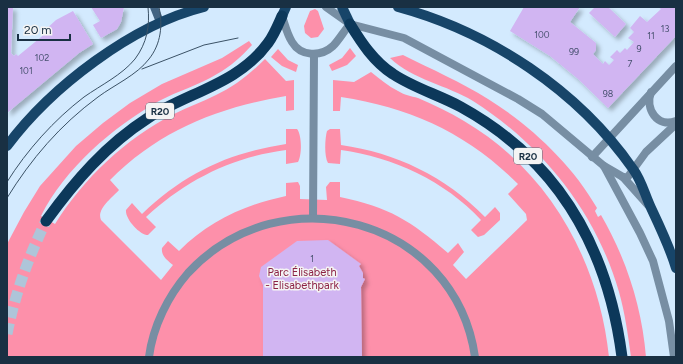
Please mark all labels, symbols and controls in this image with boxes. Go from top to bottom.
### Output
scale bar [18,16,70,42]
text: 20 m [24,23,52,37]
house number: 13 [661,23,669,34]
house number: 100 [534,29,550,40]
house number: 11 [647,30,655,41]
house number: 9 [636,43,642,54]
house number: 99 [569,46,579,57]
house number: 102 [35,52,49,63]
house number: 7 [628,58,633,69]
house number: 101 [19,65,33,76]
house number: 98 [603,88,614,99]
road number: R20 [146,103,174,119]
road number: R20 [514,148,542,164]
house number: 1 [310,253,314,264]
park label: Parc Élisabeth - Elisabethpark [265,266,339,292]

